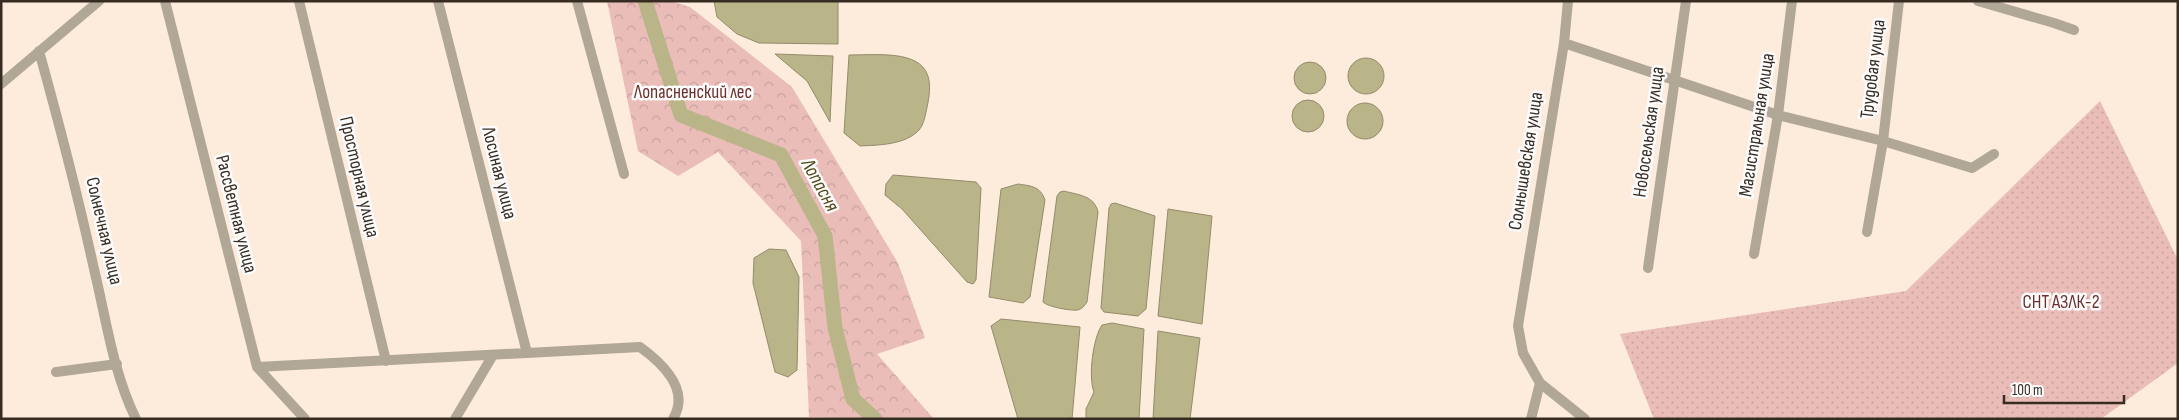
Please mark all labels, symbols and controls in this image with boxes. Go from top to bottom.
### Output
street label: Трудовая улица [1856,18,1890,120]
street label: Магистральная улица [1734,52,1780,198]
street label: Новосельская улица [1628,65,1670,199]
park label: Лопасненский лес [633,81,752,104]
street label: Солнышевская улица [1504,90,1548,232]
street label: Просторная улица [334,114,384,240]
street label: Лосиная улица [476,123,522,222]
street label: Рассветная улица [210,153,262,275]
water label: Лопасня [795,154,844,216]
street label: Солнечная улица [80,175,128,287]
park label: СНТ АЗЛК-2 [2023,291,2099,314]
scale bar [2004,372,2124,404]
text: 100 m [2012,381,2043,400]

